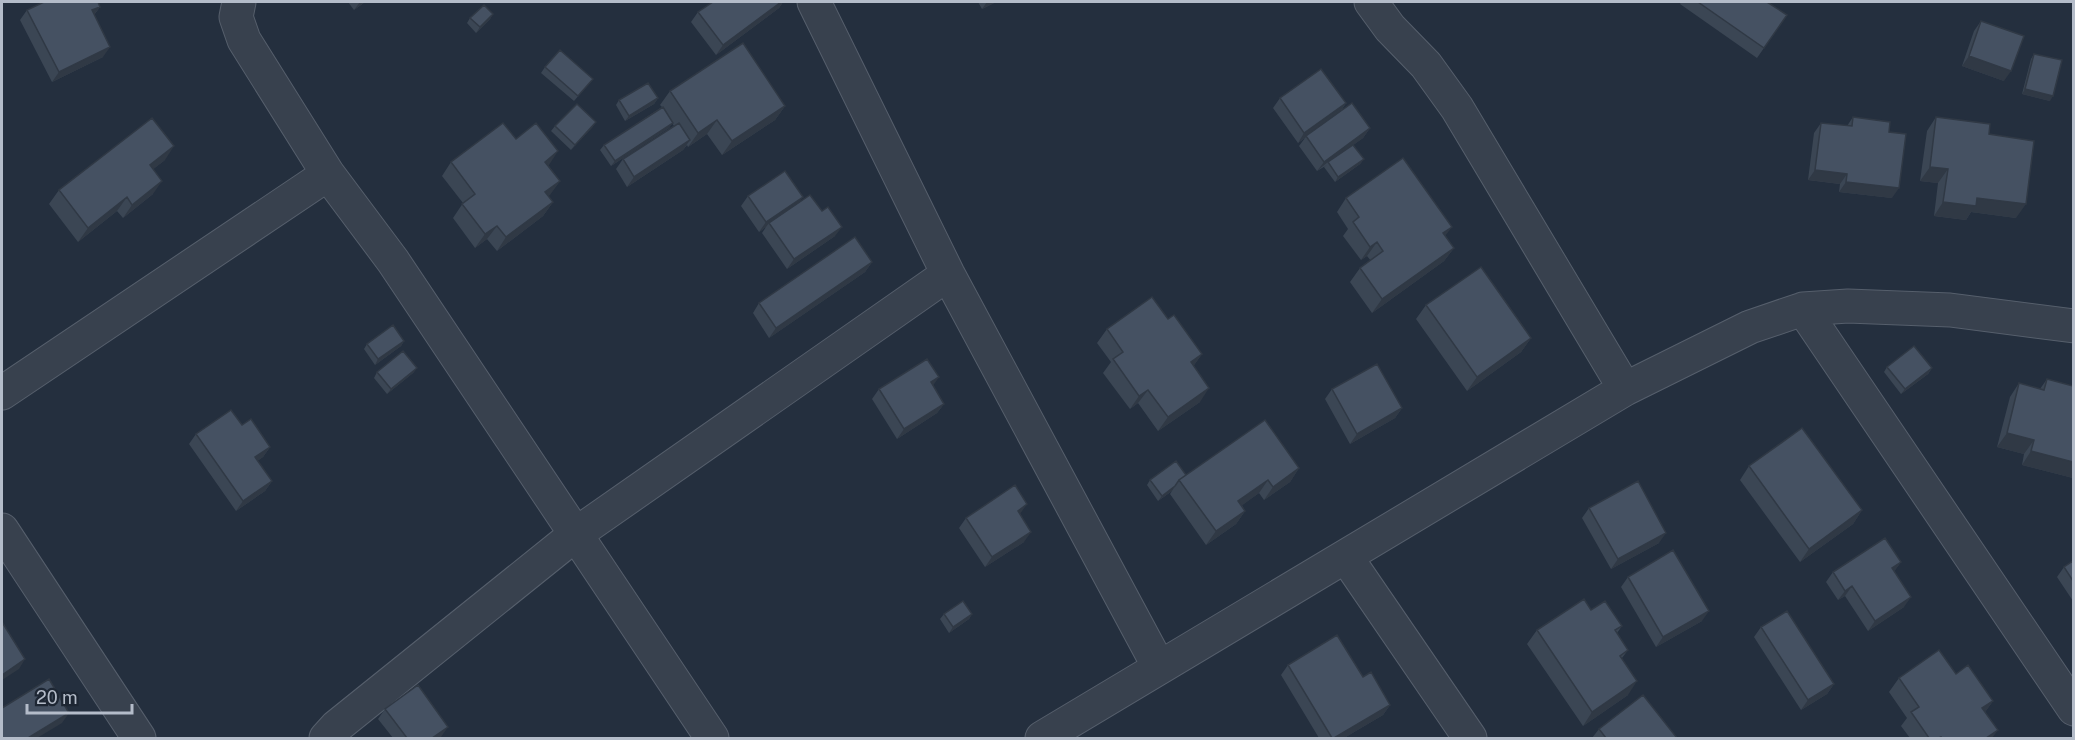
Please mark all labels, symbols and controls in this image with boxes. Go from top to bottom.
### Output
scale bar [27,677,132,715]
text: 20 m [36,687,78,708]

